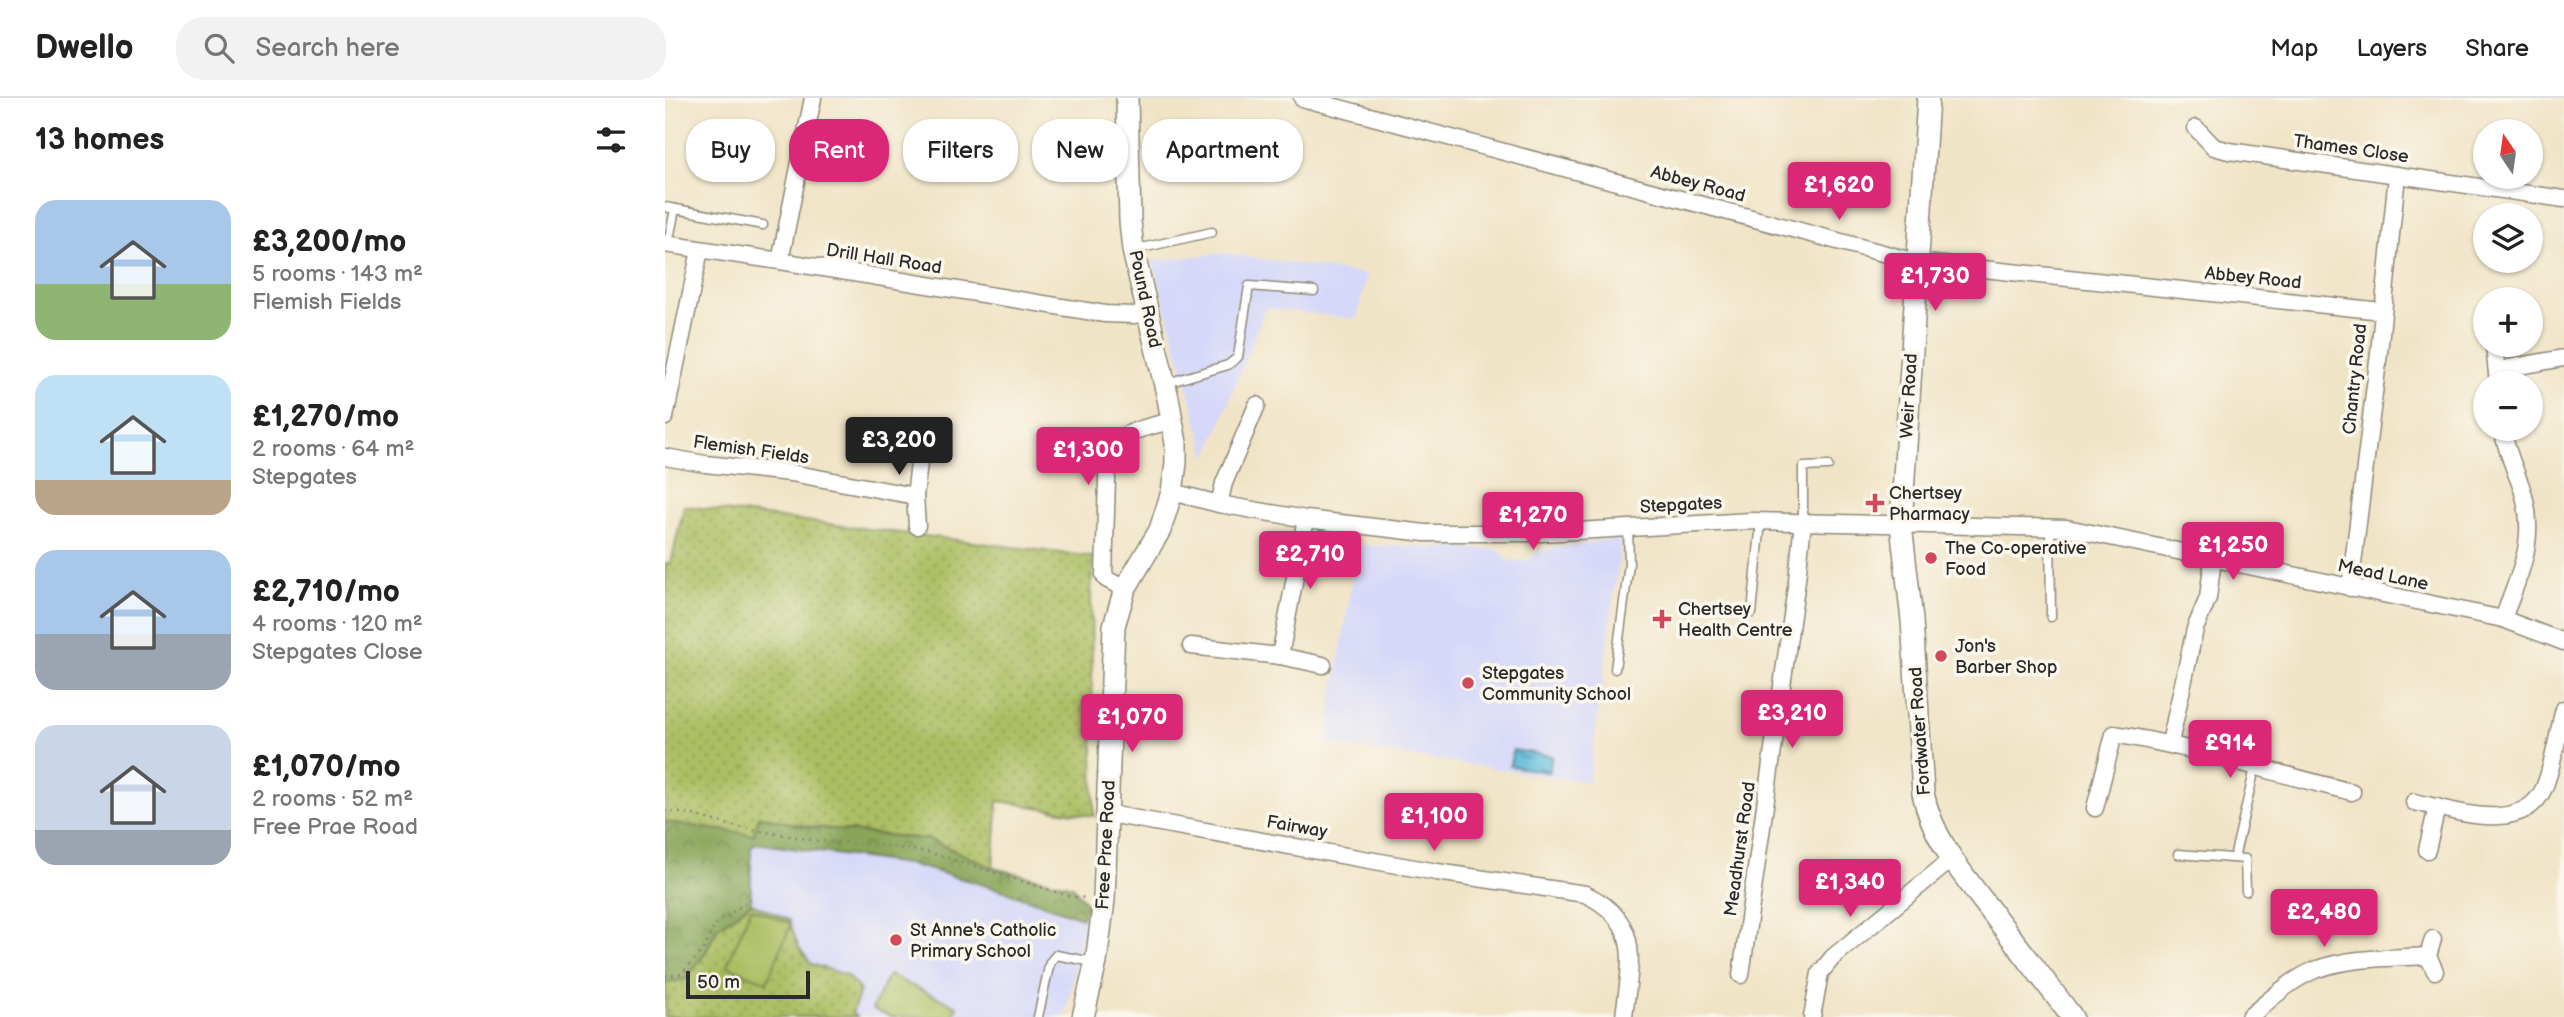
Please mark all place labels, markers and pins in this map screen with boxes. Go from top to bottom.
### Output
pin: £1,620 [1782,162,1896,222]
pin: £1,730 [1878,254,1992,313]
pin: £3,200 [842,418,956,477]
pin: £1,300 [1031,428,1145,487]
place label: Chertsey Pharmacy [1889,483,1970,525]
pin: £1,270 [1476,492,1590,552]
marker: Chertsey Pharmacy [1867,495,1883,511]
pin: £1,250 [2176,522,2290,582]
pin: £2,710 [1253,532,1367,591]
place label: The Co-operative Food [1945,538,2087,580]
marker: The Co-operative Food [1923,550,1939,566]
place label: Chertsey Health Centre [1678,599,1793,641]
marker: Chertsey Health Centre [1652,609,1672,629]
place label: Jon's Barber Shop [1955,636,2057,678]
marker: Jon's Barber Shop [1933,648,1949,664]
place label: Stepgates Community School [1482,663,1631,705]
marker: Stepgates Community School [1460,675,1476,691]
pin: £3,210 [1735,690,1849,750]
pin: £1,070 [1075,694,1189,754]
pin: £914 [2189,720,2271,780]
pin: £1,100 [1377,794,1491,853]
pin: £1,340 [1793,860,1907,919]
pin: £2,480 [2267,890,2381,949]
place label: St Anne's Catholic Primary School [910,920,1056,962]
marker: St Anne's Catholic Primary School [888,932,904,948]

